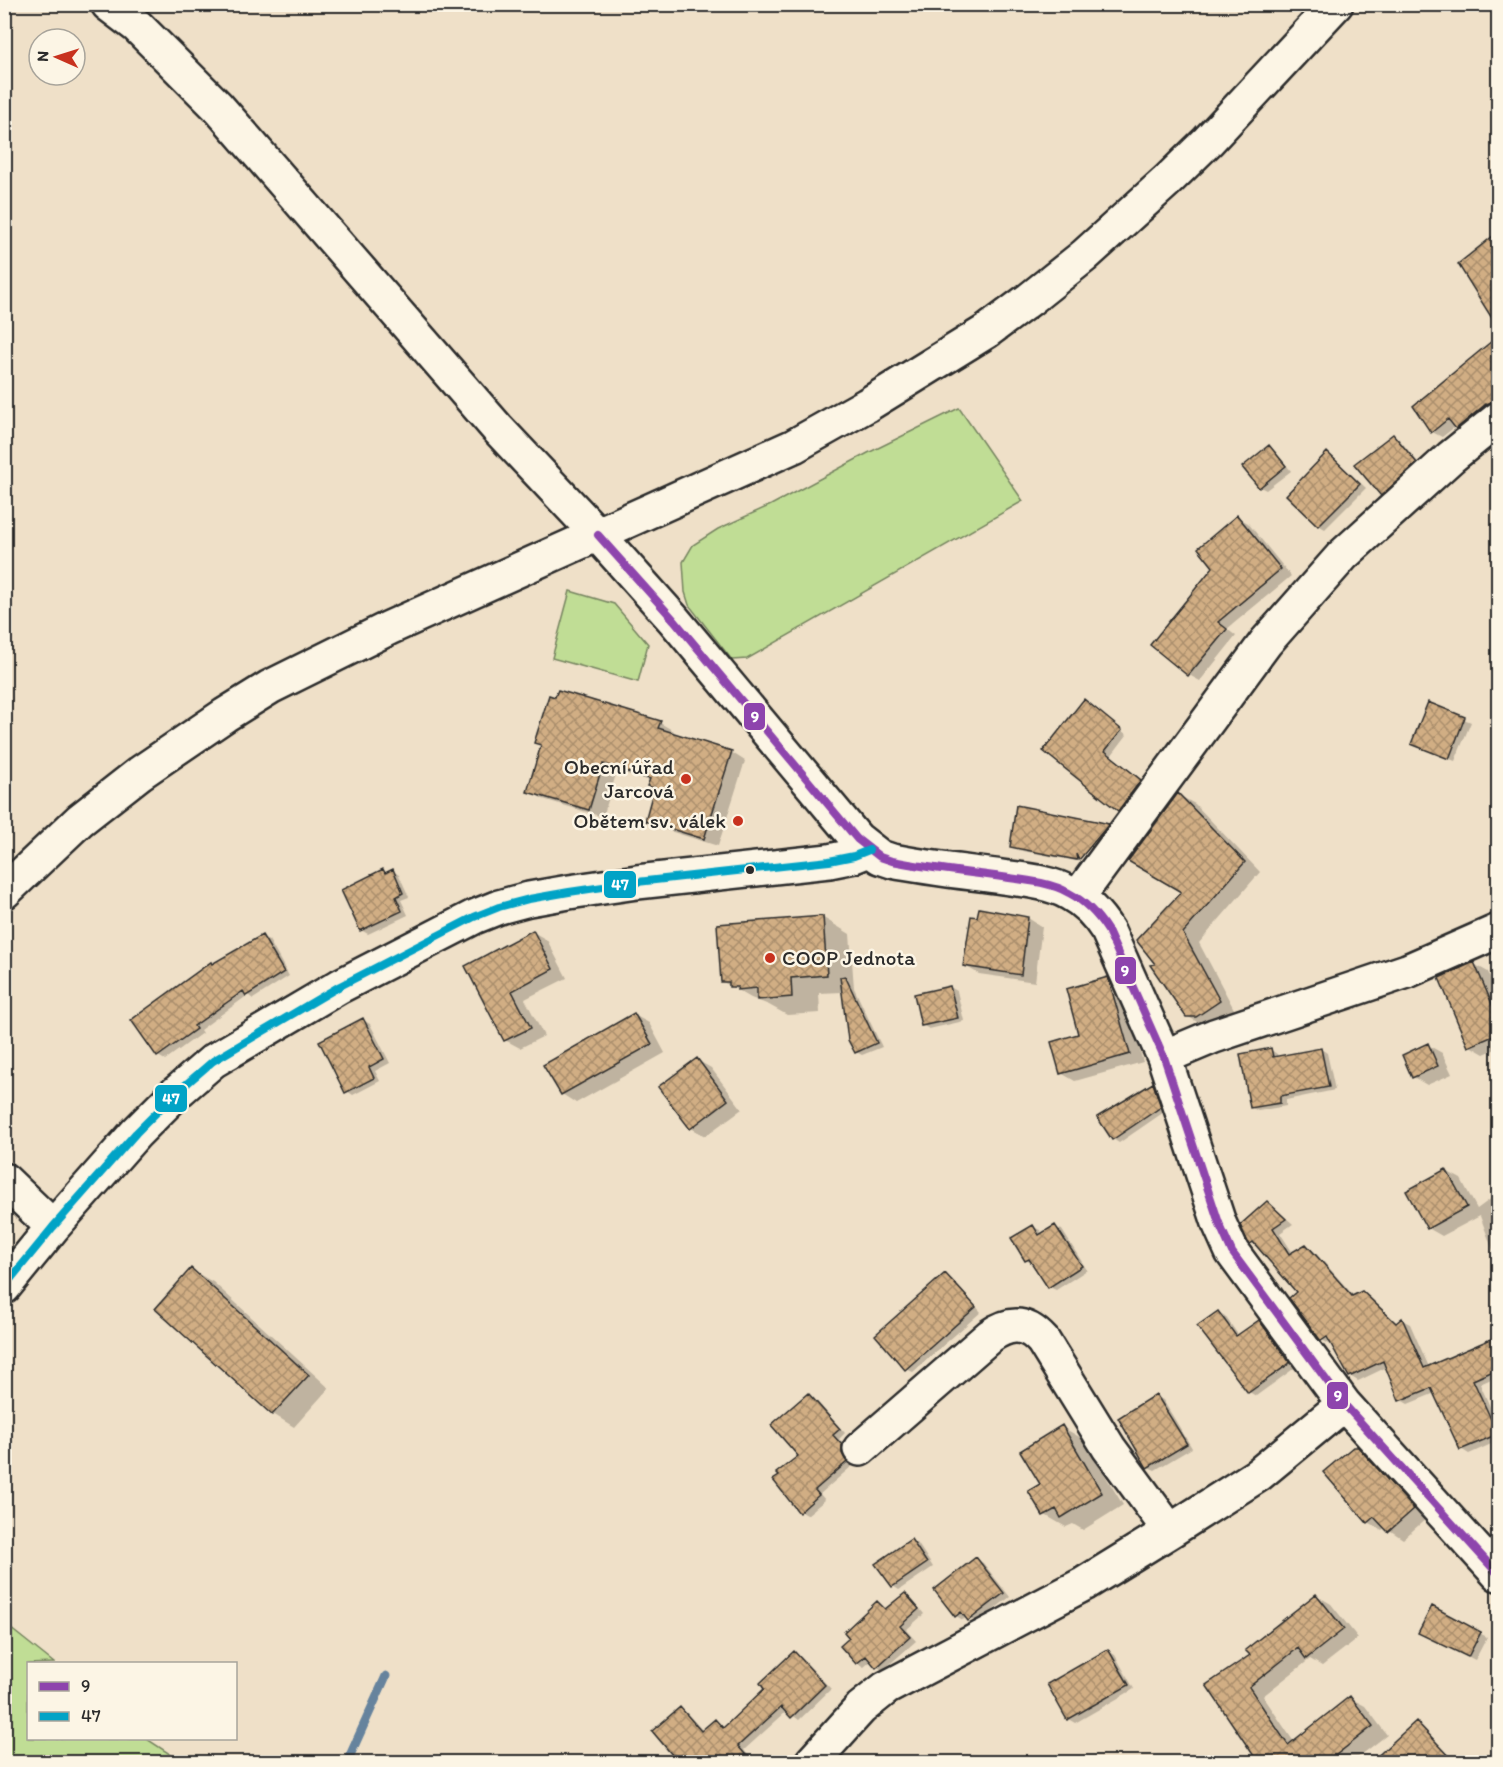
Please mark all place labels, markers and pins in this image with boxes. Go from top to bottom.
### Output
place label: Obecní úřad Jarcová [564,754,674,803]
marker: Obecní úřad Jarcová [679,772,693,786]
place label: Obětem sv. válek [573,808,726,833]
marker: Obětem sv. válek [731,814,745,828]
unlabelled marker [744,864,756,876]
place label: COOP Jednota [782,945,915,970]
marker: COOP Jednota [763,951,777,965]

